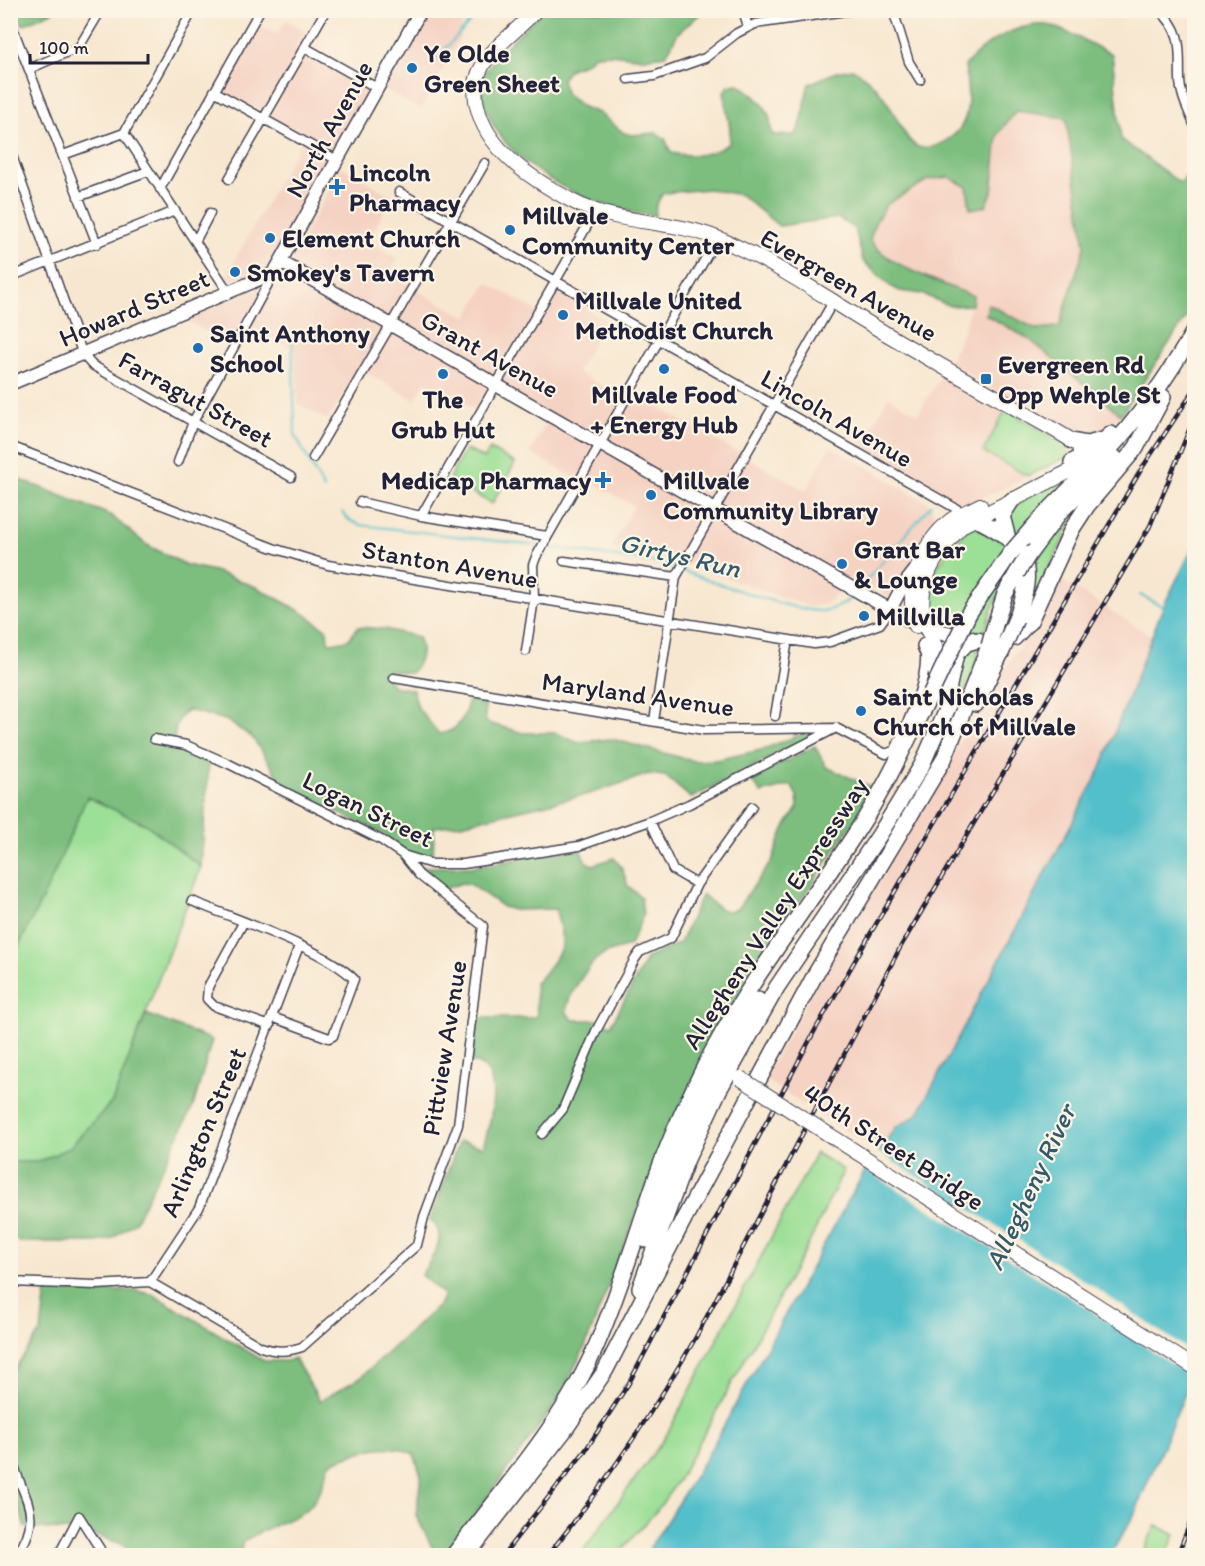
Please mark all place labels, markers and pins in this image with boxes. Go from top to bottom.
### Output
place label: Ye Olde Green Sheet [423,37,560,99]
marker: Ye Olde Green Sheet [405,61,419,75]
place label: Lincoln Pharmacy [349,156,461,218]
marker: Lincoln Pharmacy [330,180,344,194]
place label: Millvale Community Center [522,199,735,261]
place label: Element Church [282,222,461,254]
marker: Millvale Community Center [503,223,517,237]
marker: Element Church [263,231,277,245]
place label: Smokey's Tavern [247,256,435,288]
marker: Smokey's Tavern [228,265,242,279]
place label: Millvale United Methodist Church [575,284,773,346]
marker: Millvale United Methodist Church [556,308,570,322]
place label: Saint Anthony School [210,317,371,379]
marker: Saint Anthony School [191,341,205,355]
place label: Evergreen Rd Opp Wehple St [998,348,1161,410]
marker: Millvale Food + Energy Hub [657,362,671,376]
marker: The Grub Hut [436,367,450,381]
marker: Evergreen Rd Opp Wehple St [979,372,993,386]
place label: Millvale Food + Energy Hub [590,378,738,440]
place label: The Grub Hut [391,383,495,445]
place label: Medicap Pharmacy [381,464,592,496]
place label: Millvale Community Library [663,464,878,526]
marker: Medicap Pharmacy [596,473,610,487]
marker: Millvale Community Library [644,488,658,502]
place label: Grant Bar & Lounge [854,533,966,595]
marker: Grant Bar & Lounge [835,557,849,571]
place label: Millvilla [876,600,965,632]
marker: Millvilla [857,609,871,623]
place label: Saint Nicholas Church of Millvale [873,680,1076,742]
marker: Saint Nicholas Church of Millvale [854,704,868,718]

